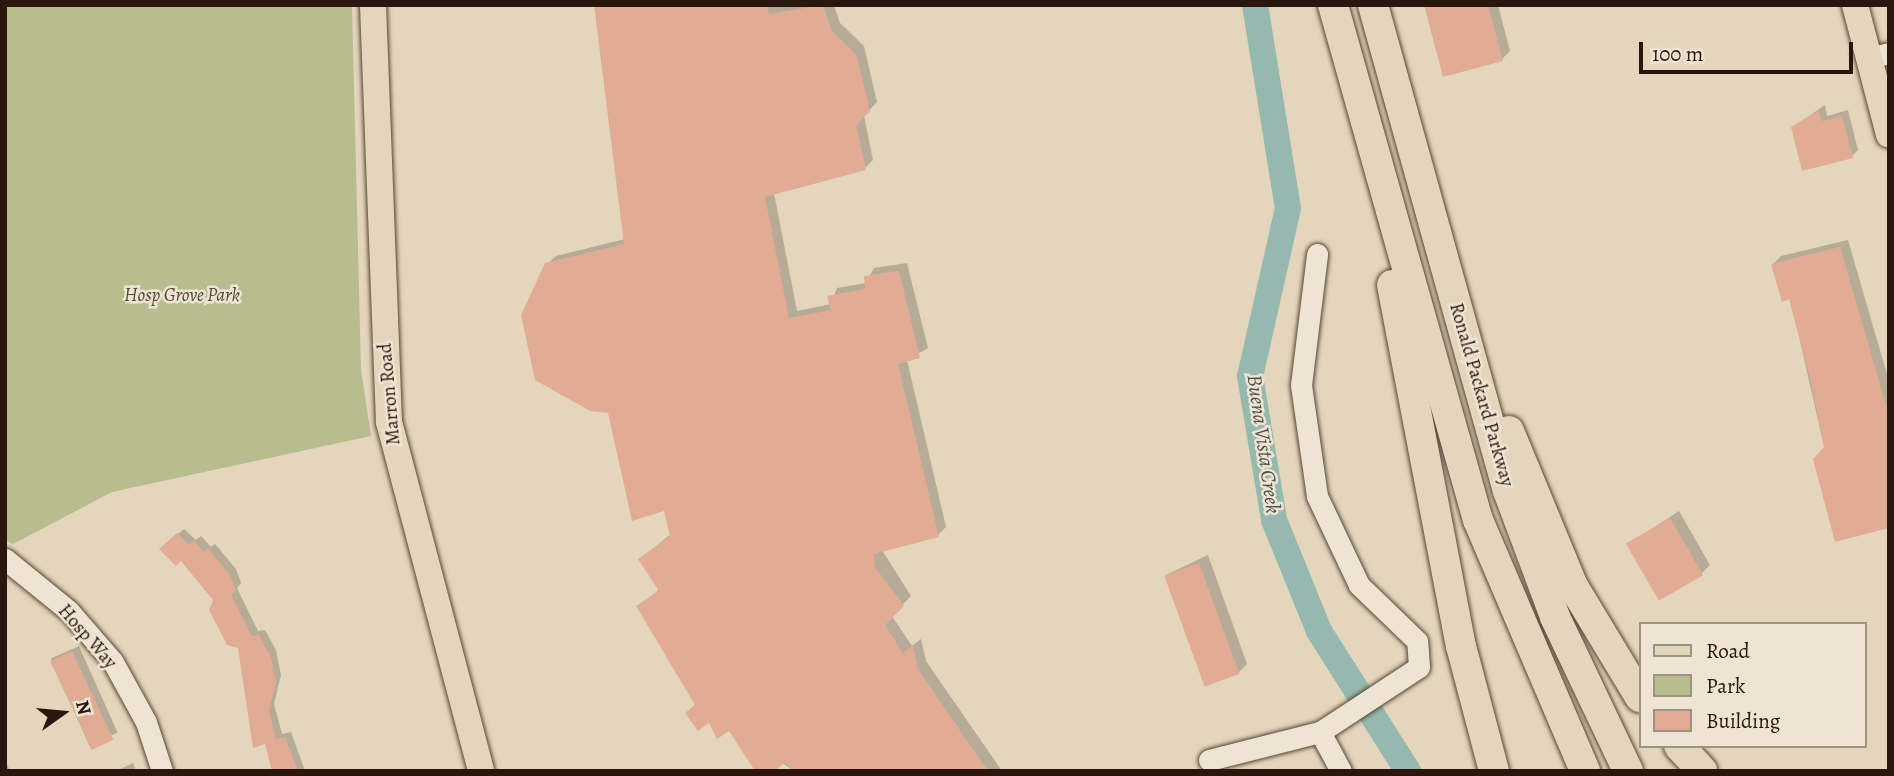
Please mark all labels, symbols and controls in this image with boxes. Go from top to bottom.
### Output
scale bar [1642,28,1856,72]
text: 100 m [1652,40,1703,68]
park label: Hosp Grove Park [124,285,240,307]
street label: Ronald Packard Parkway [1444,301,1518,489]
street label: Marron Road [374,342,406,446]
water label: Buena Vista Creek [1242,373,1286,515]
street label: Hosp Way [53,600,121,674]
legend [1638,622,1866,748]
text: Road [1706,637,1750,665]
text: Park [1706,672,1745,700]
north arrow [28,678,98,748]
text: N [69,698,98,718]
text: Building [1706,707,1780,735]

